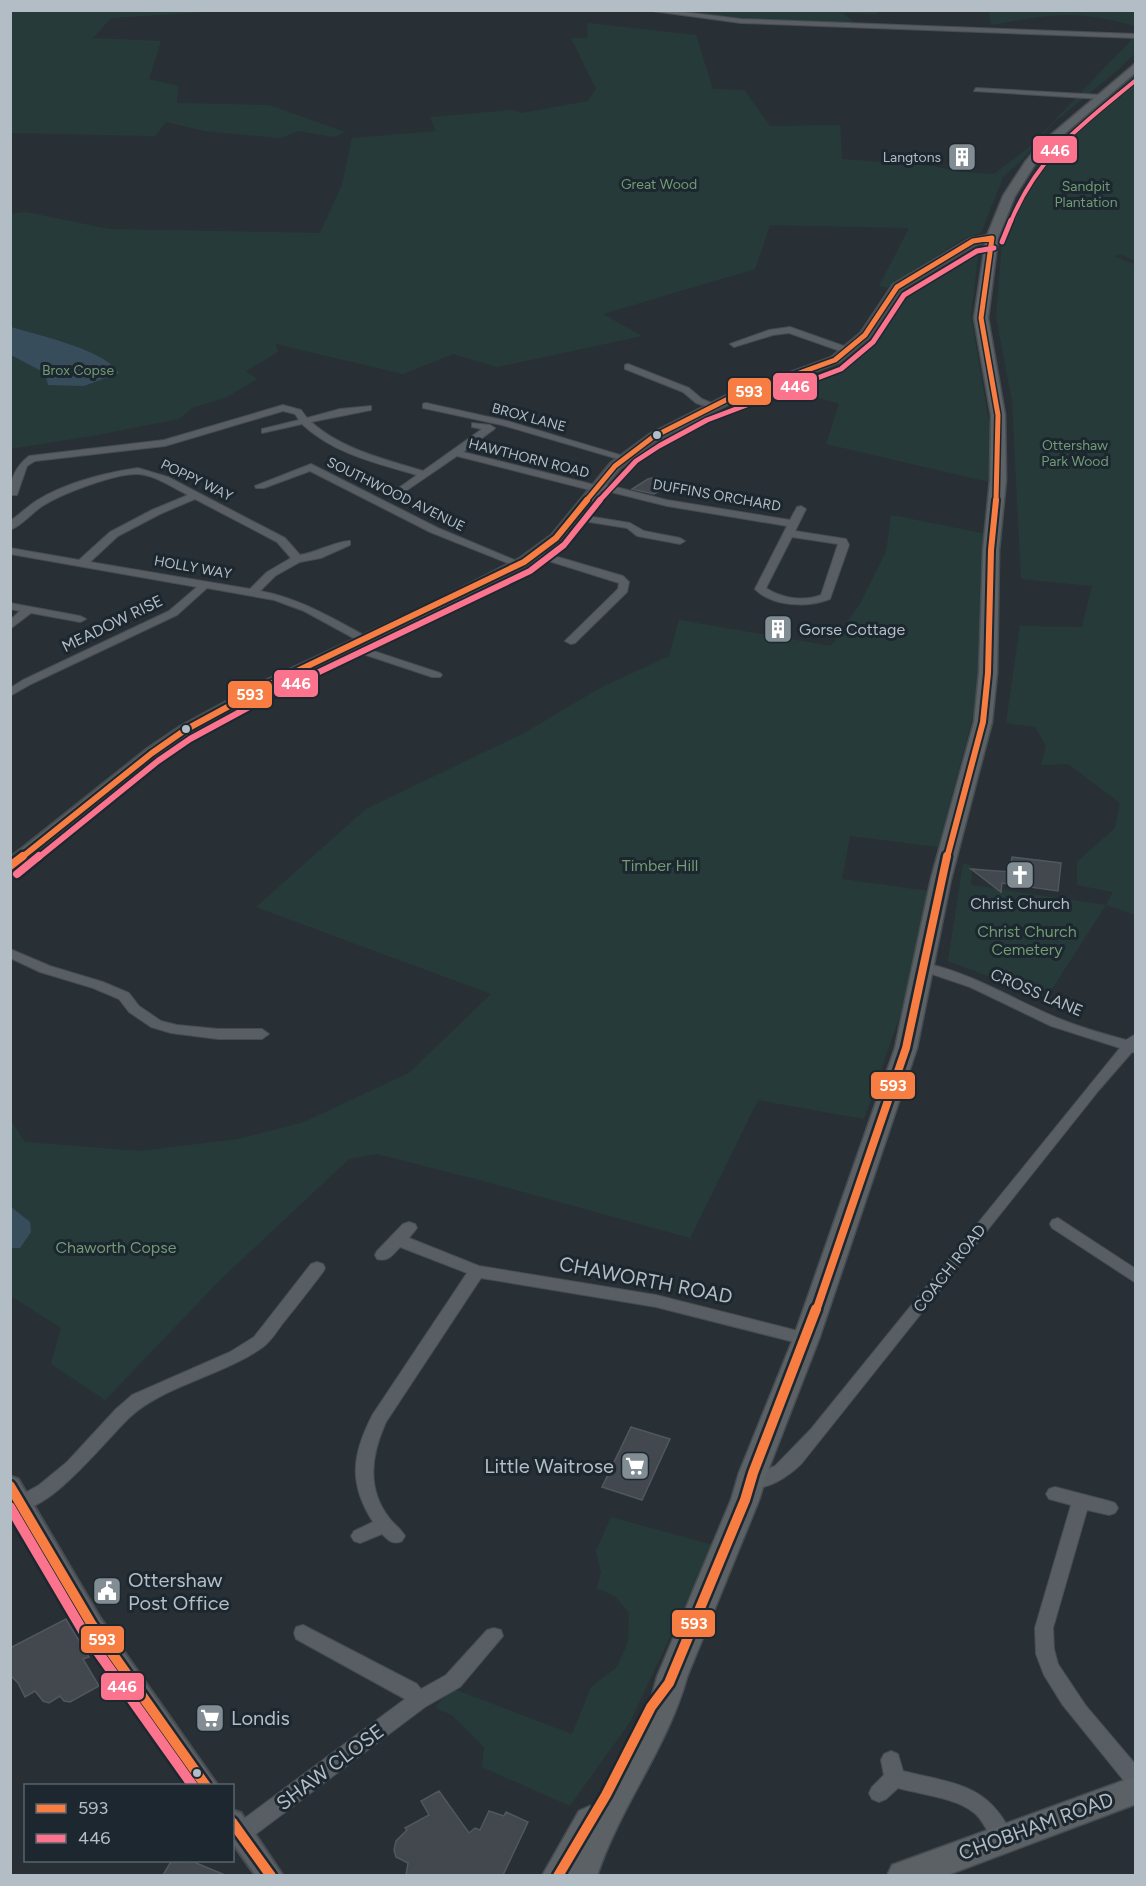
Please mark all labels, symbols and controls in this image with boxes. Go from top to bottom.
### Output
line badge: 446 [1032,135,1078,164]
building icon: Langtons [946,141,978,173]
text: 446 [1040,141,1070,160]
place label: Langtons [883,149,941,166]
park label: Great Wood [621,176,697,193]
park label: Sandpit Plantation [1054,178,1118,211]
park label: Brox Copse [42,362,114,379]
line badge: 446 [772,372,818,401]
line badge: 593 [727,377,772,406]
text: 446 [780,377,810,396]
text: 593 [735,382,763,401]
street label: BROX LANE [490,399,568,436]
unlabelled marker [651,429,663,441]
street label: HAWTHORN ROAD [467,435,591,482]
park label: Ottershaw Park Wood [1041,437,1109,470]
street label: SOUTHWOOD AVENUE [324,454,468,535]
street label: POPPY WAY [158,456,236,505]
street label: DUFFINS ORCHARD [652,476,782,515]
street label: HOLLY WAY [153,552,234,583]
street label: MEADOW RISE [59,591,166,656]
building icon: Gorse Cottage [762,613,794,645]
place label: Gorse Cottage [799,620,905,639]
line badge: 446 [273,669,319,698]
text: 446 [281,674,311,693]
line badge: 593 [227,680,273,709]
text: 593 [236,685,264,704]
unlabelled marker [180,723,192,735]
park label: Timber Hill [622,856,698,875]
church icon: Christ Church [1004,859,1036,891]
place label: Christ Church [970,894,1070,913]
park label: Christ Church Cemetery [977,922,1077,959]
street label: CROSS LANE [988,964,1086,1020]
line badge: 593 [870,1071,916,1100]
text: 593 [879,1076,907,1095]
street label: COACH ROAD [909,1221,990,1316]
park label: Chaworth Copse [56,1238,177,1257]
street label: CHAWORTH ROAD [557,1251,735,1309]
supermarket icon: Little Waitrose [619,1450,651,1482]
place label: Little Waitrose [484,1454,614,1478]
place label: Ottershaw Post Office [128,1568,230,1615]
public building icon: Ottershaw Post Office [91,1575,123,1607]
line badge: 593 [671,1609,716,1638]
text: 593 [680,1614,708,1633]
line badge: 593 [80,1625,125,1654]
text: 593 [88,1630,116,1649]
line badge: 446 [100,1672,145,1701]
text: 446 [107,1677,137,1696]
supermarket icon: Londis [194,1702,226,1734]
place label: Londis [231,1706,290,1730]
street label: SHAW CLOSE [271,1719,389,1815]
unlabelled marker [191,1767,203,1779]
legend [24,1784,234,1862]
street label: CHOBHAM ROAD [955,1787,1117,1865]
text: 593 [78,1797,108,1819]
text: 446 [78,1827,111,1849]

